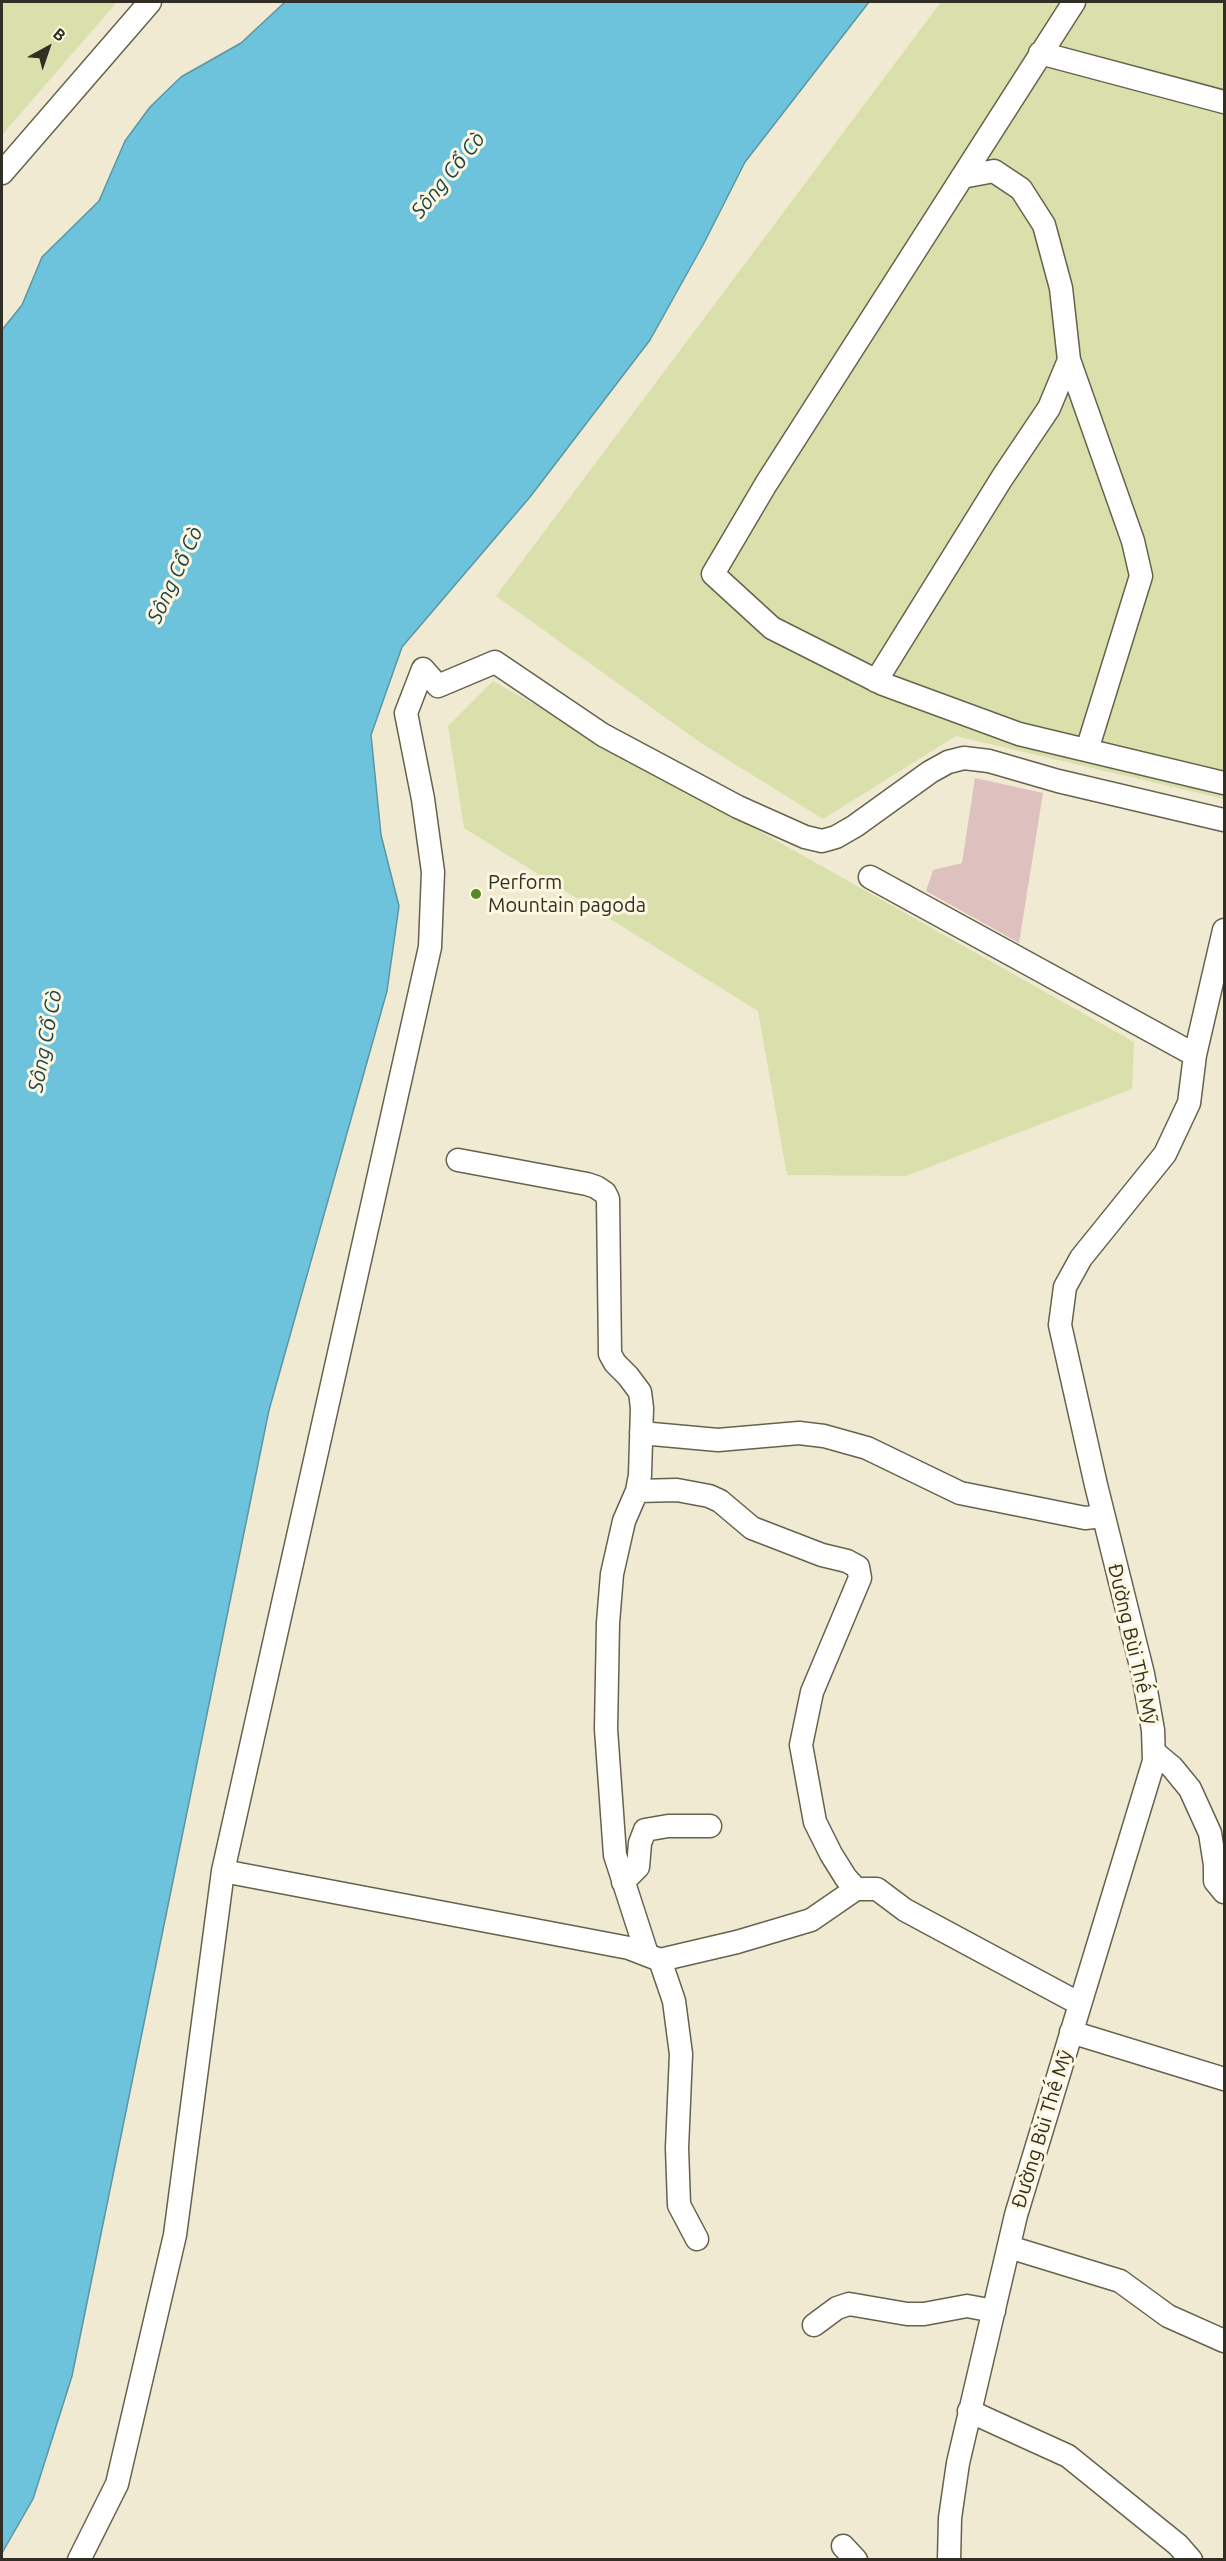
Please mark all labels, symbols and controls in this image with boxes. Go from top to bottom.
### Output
north arrow [18,18,78,78]
text: B [50,24,69,45]
water label: Sông Cổ Cò [406,127,490,223]
water label: Sông Cổ Cò [142,523,208,627]
place label: Perform Mountain pagoda [488,870,646,917]
marker: Perform Mountain pagoda [469,887,483,901]
water label: Sông Cổ Cò [23,988,67,1094]
street label: Đường Bùi Thế Mỹ [1103,1561,1163,1727]
street label: Đường Bùi Thế Mỹ [1007,2047,1077,2211]

